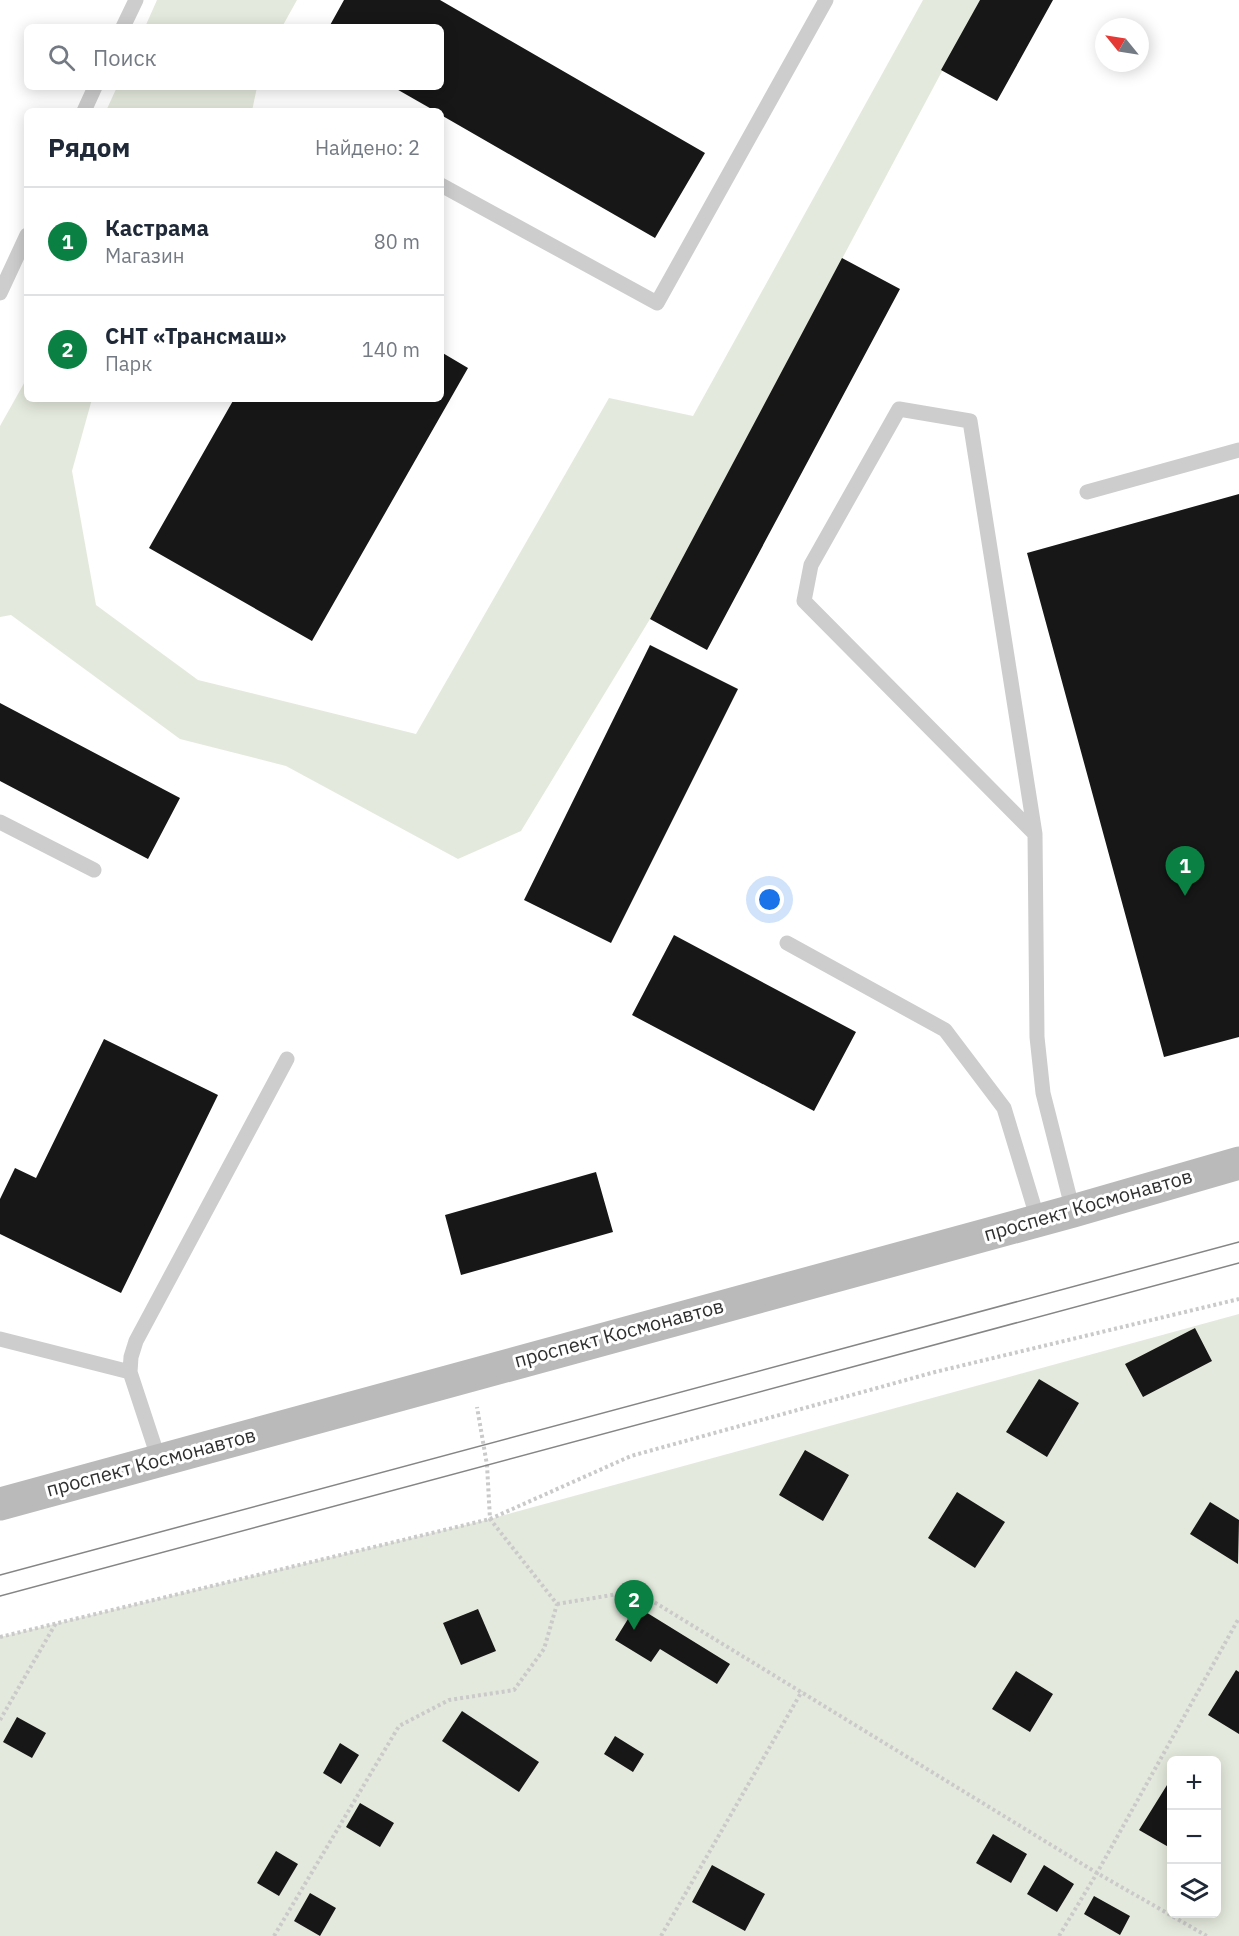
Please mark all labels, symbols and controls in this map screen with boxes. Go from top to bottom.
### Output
north arrow [1095,18,1149,72]
search box [24,24,444,90]
icon: search [45,41,78,74]
text: Поиск [93,43,157,72]
text: Рядом [48,130,130,164]
text: Найдено: 2 [315,134,420,161]
text: Кастрама [105,213,209,242]
text: 1 [62,228,74,255]
text: 80 m [374,228,420,255]
text: Магазин [105,242,185,269]
text: СНТ «Трансмаш» [105,321,287,350]
text: 2 [62,336,74,363]
text: 140 m [362,336,420,363]
text: Парк [105,350,152,377]
pin: 1 [1166,846,1204,896]
your location [755,885,784,914]
street label: проспект Космонавтов [980,1162,1195,1247]
street label: проспект Космонавтов [511,1292,727,1374]
street label: проспект Космонавтов [43,1421,259,1503]
pin: 2 [614,1580,654,1630]
map controls [1167,1756,1221,1918]
button: + [1167,1756,1221,1810]
button: − [1167,1810,1221,1864]
button: layers [1167,1864,1221,1918]

